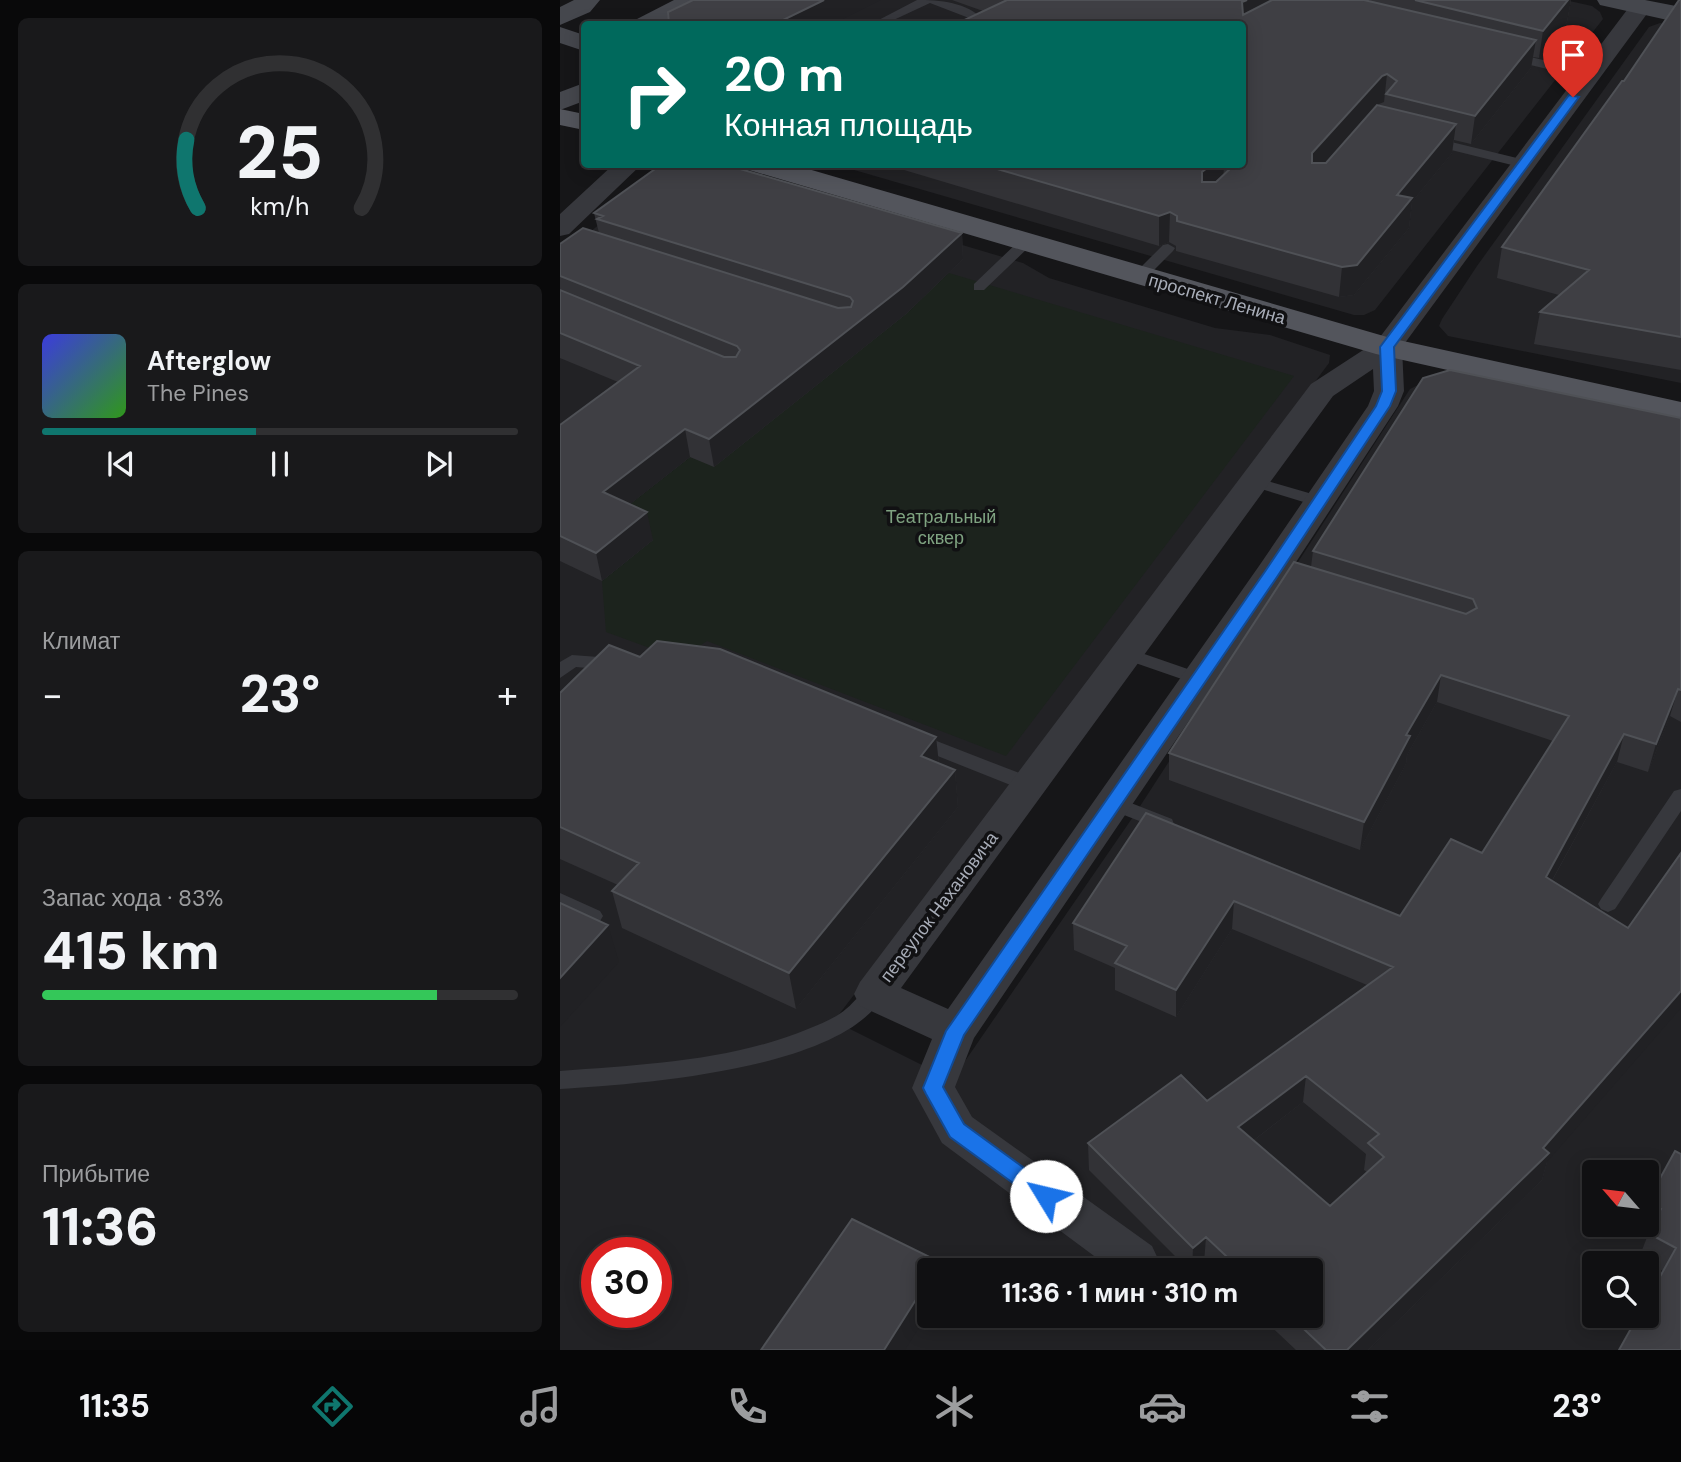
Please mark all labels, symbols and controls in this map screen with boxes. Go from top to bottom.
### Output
pin [1543,25,1603,97]
icon: arrive [1554,36,1592,74]
text: 20 m [724,42,844,106]
icon: right [609,49,700,140]
text: Конная площадь [724,104,973,146]
text: 25 [236,107,324,202]
text: km/h [250,190,310,223]
street label: проспект Ленина [1146,268,1289,330]
text: Afterglow [147,344,271,378]
text: The Pines [147,378,249,408]
icon: previous [102,445,140,483]
icon: pause [261,445,299,483]
icon: next [420,445,458,483]
park label: Театральный сквер [886,505,996,550]
text: Климат [42,626,120,656]
text: 23° [240,660,320,728]
text: − [42,670,63,720]
text: + [497,670,518,720]
street label: переулок Нахановича [875,826,1004,987]
text: Запас хода · 83% [42,883,223,913]
text: 415 km [42,917,219,985]
text: Прибытие [42,1159,150,1189]
position arrow [1009,1159,1083,1233]
north arrow [1582,1160,1659,1237]
map controls [1582,1160,1659,1328]
text: 11:36 [42,1193,158,1261]
speed limit sign: 30 [581,1237,672,1328]
button: search [1582,1251,1659,1328]
text: 11:36 · 1 мин · 310 m [1002,1276,1238,1310]
icon: directions [308,1382,357,1431]
icon: music [516,1382,565,1431]
icon: phone [723,1382,772,1431]
icon: climate [930,1382,979,1431]
icon: car [1138,1382,1187,1431]
icon: filters [1345,1382,1394,1431]
text: 11:35 [79,1385,150,1427]
text: 23° [1552,1385,1602,1427]

